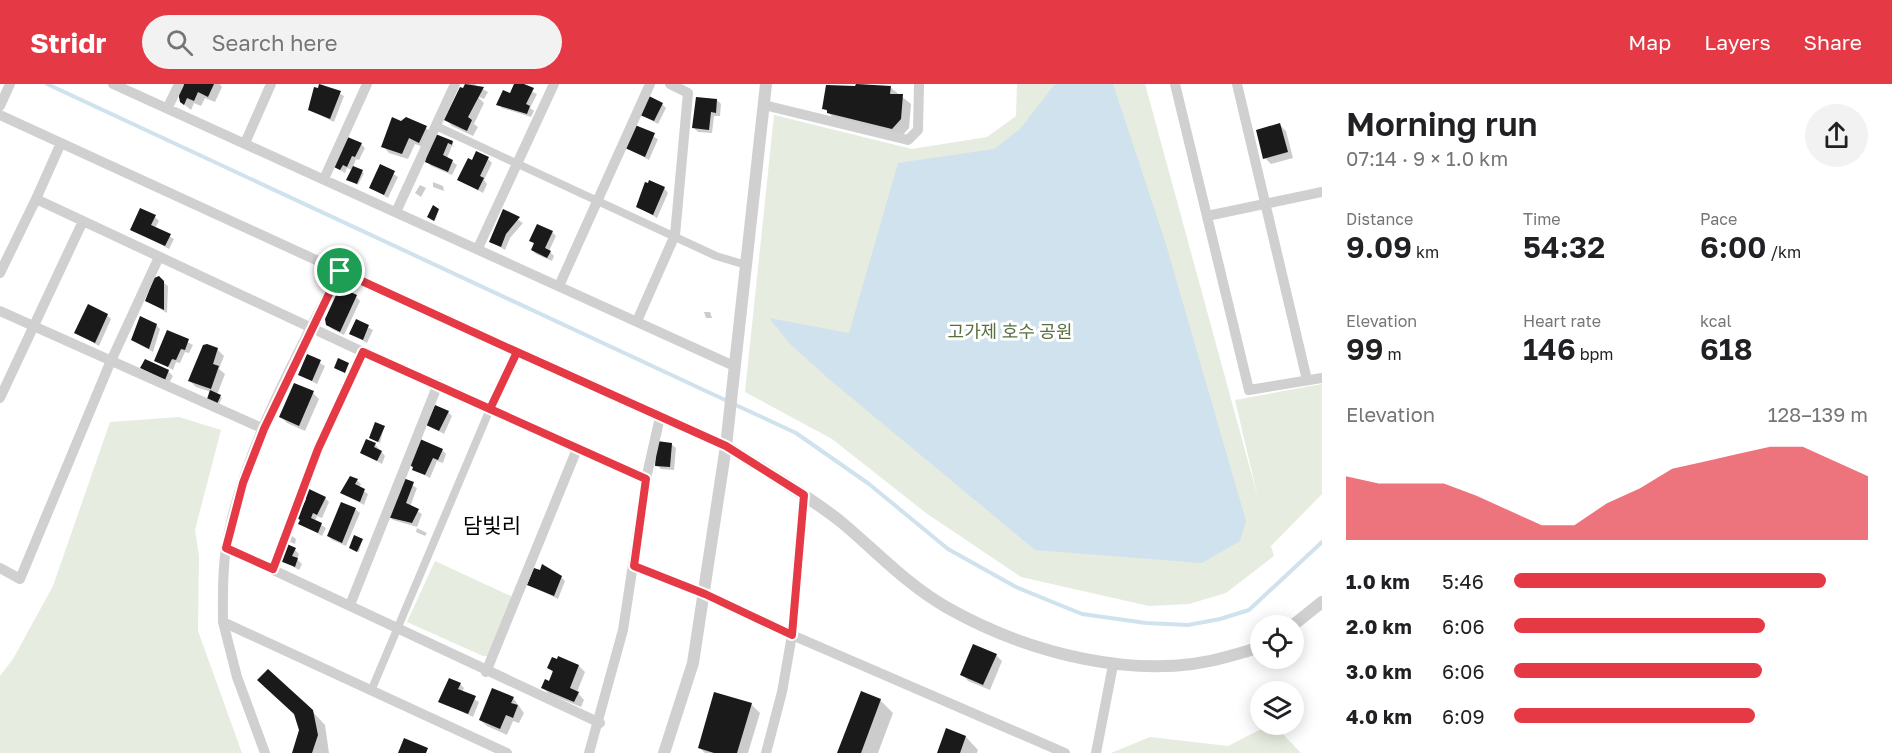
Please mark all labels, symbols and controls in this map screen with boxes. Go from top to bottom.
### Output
search box [142,15,562,69]
text: Stridr [30,26,106,59]
icon: search [163,26,196,59]
text: Search here [211,29,337,56]
text: Map [1628,29,1671,55]
text: Layers [1704,29,1771,55]
text: Share [1804,29,1862,55]
text: Morning run [1346,104,1538,143]
button: share [1805,104,1868,167]
text: 07:14 · 9 × 1.0 km [1346,146,1508,170]
text: Distance [1346,209,1413,229]
text: Time [1523,209,1561,229]
text: Pace [1700,209,1737,229]
text: 9.09 [1346,229,1412,265]
text: 54:32 [1523,229,1605,265]
text: 6:00 [1700,229,1766,265]
text: km [1412,242,1439,262]
text: /km [1766,242,1801,262]
pin [314,245,365,296]
icon: arrive [323,254,356,287]
text: Elevation [1346,311,1417,331]
text: Heart rate [1523,311,1601,331]
text: kcal [1700,311,1732,331]
park label: 고가제 호수 공원 [948,320,1072,342]
text: 99 [1346,331,1383,367]
text: 146 [1523,331,1576,367]
text: 618 [1700,331,1753,367]
text: m [1383,344,1402,364]
text: bpm [1576,344,1614,364]
text: Elevation [1346,402,1435,426]
text: 128–139 m [1768,402,1868,426]
district label: 담빛리 [463,512,521,538]
text: 1.0 km [1346,569,1410,593]
text: 5:46 [1442,569,1484,593]
text: 2.0 km [1346,614,1412,638]
text: 6:06 [1442,614,1485,638]
map controls [1250,615,1304,735]
button: locate [1250,615,1304,669]
text: 3.0 km [1346,659,1412,683]
text: 6:06 [1442,659,1485,683]
button: layers [1250,681,1304,735]
text: 4.0 km [1346,704,1412,728]
text: 6:09 [1442,704,1485,728]

